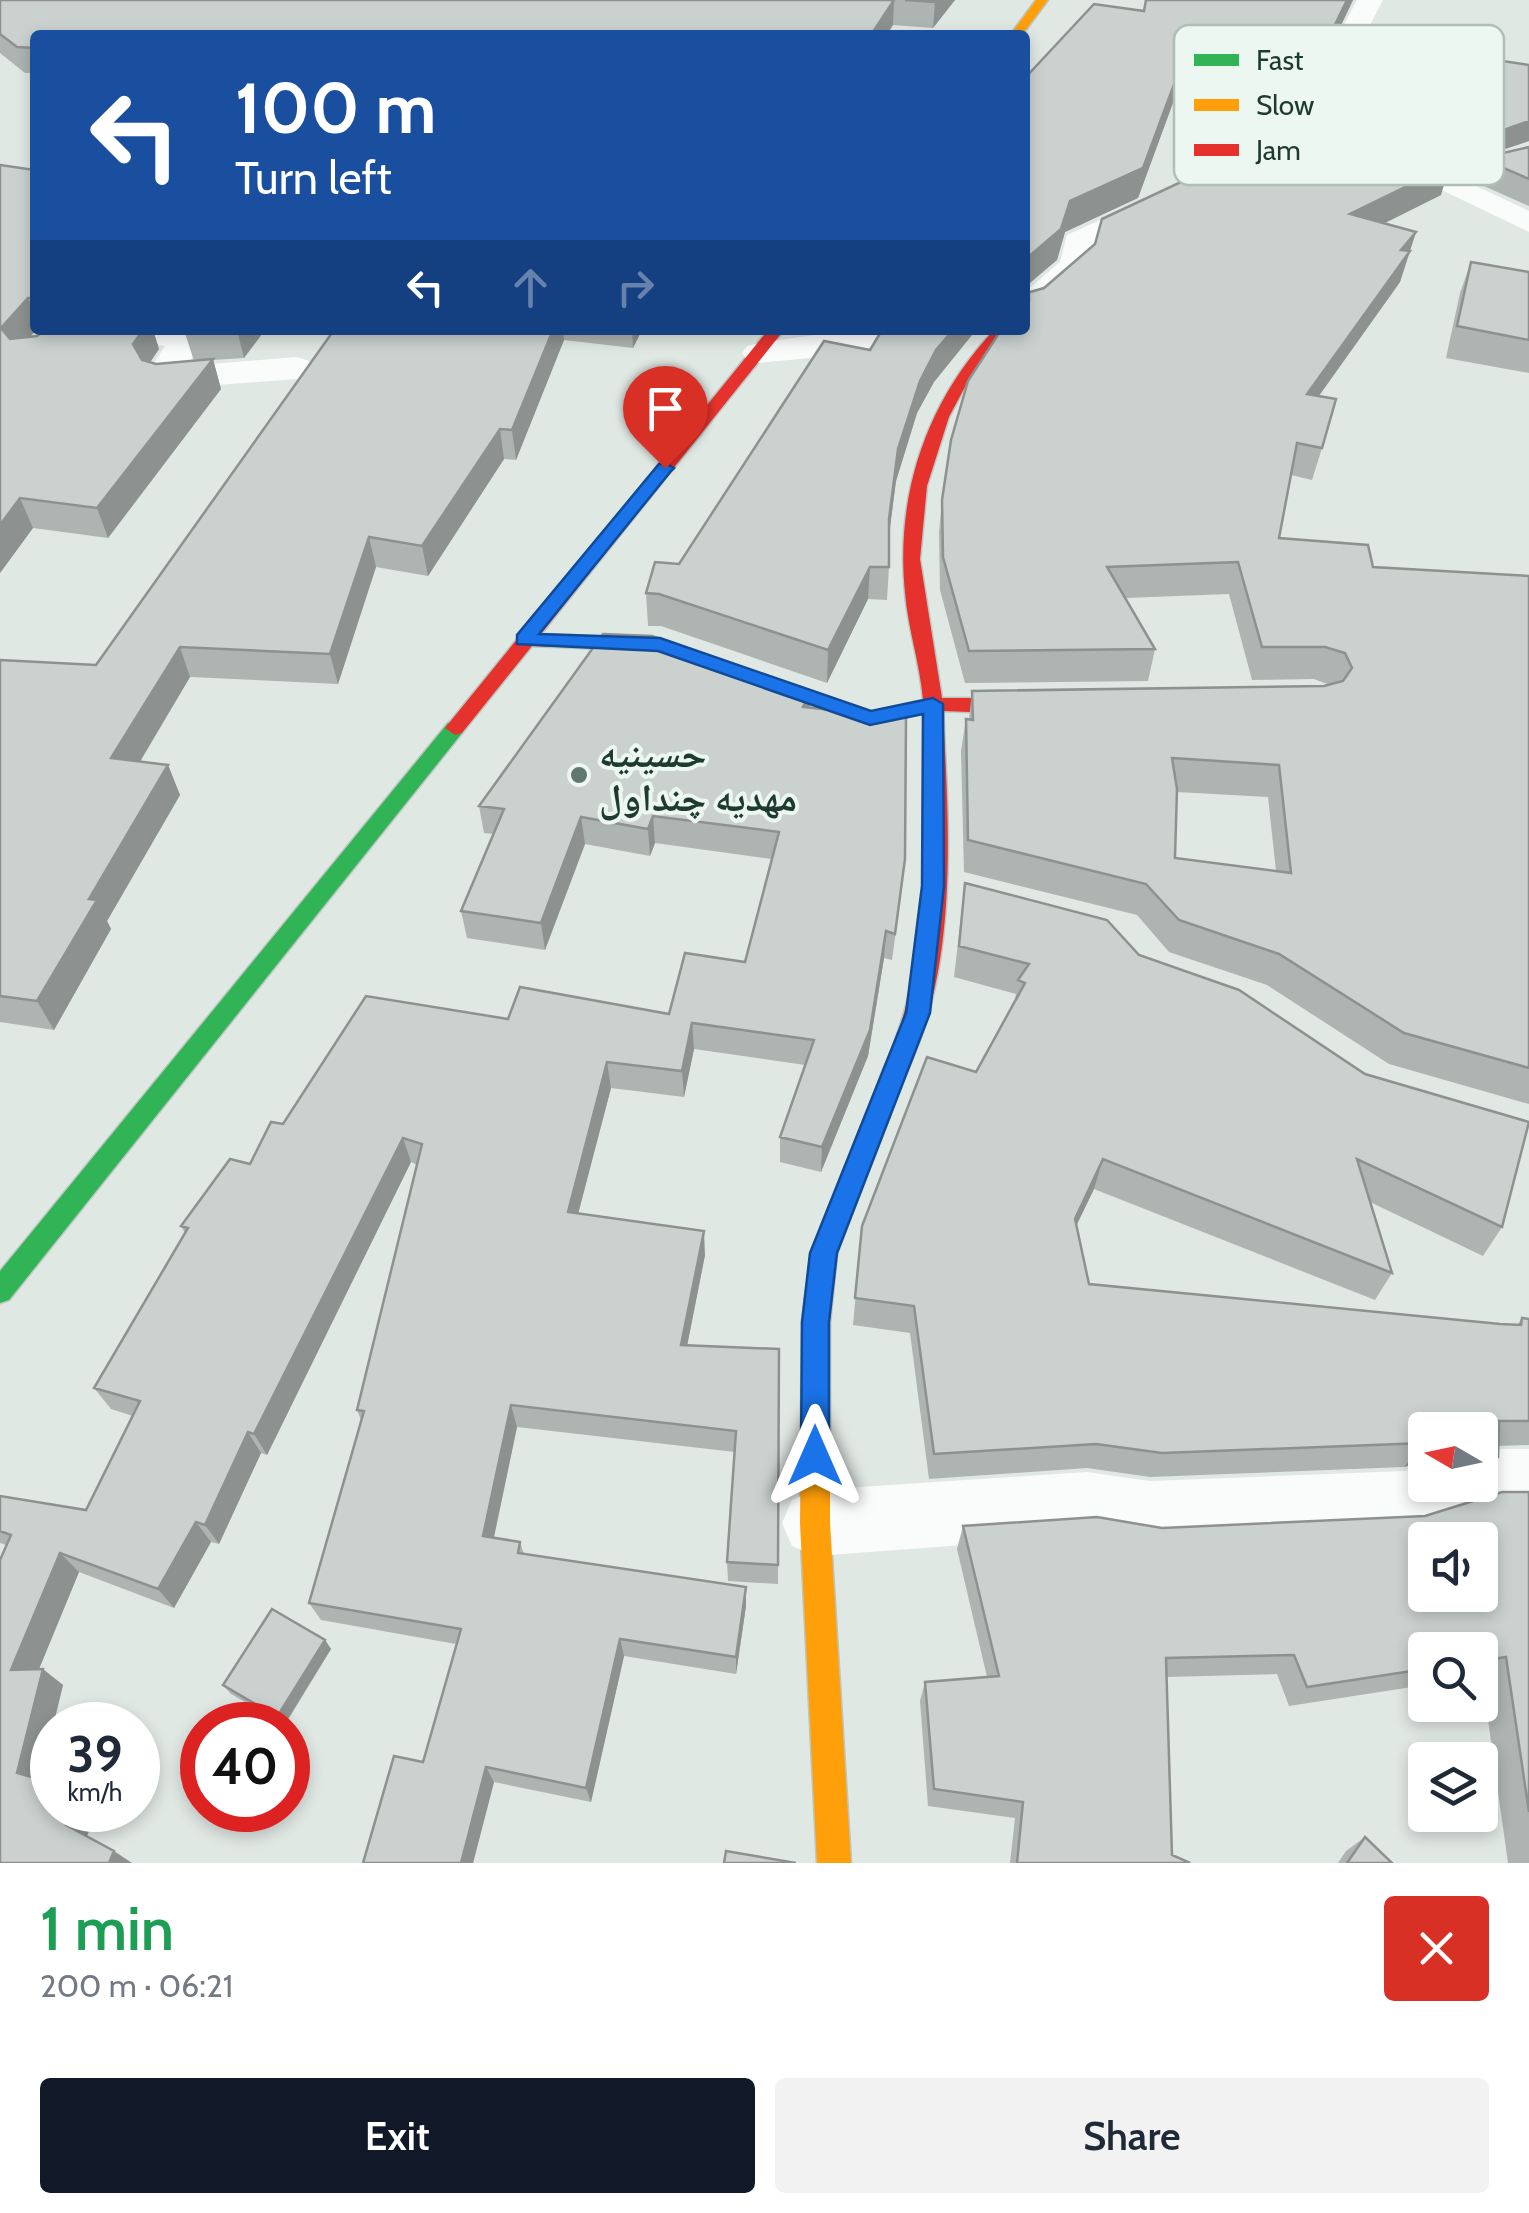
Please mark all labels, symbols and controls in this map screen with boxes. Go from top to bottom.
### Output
legend [1174,25,1504,185]
text: Fast [1256,43,1304,77]
text: 100 m [235,65,436,151]
icon: left [70,70,200,200]
text: Slow [1256,88,1314,122]
text: Jam [1255,133,1301,167]
text: Turn left [235,151,392,205]
icon: left [398,260,453,315]
icon: ahead [503,260,558,315]
icon: right [608,260,663,315]
pin [623,366,708,469]
icon: arrive [638,381,693,436]
place label: حسینیه مهدیه چنداول [599,730,797,821]
marker: حسینیه مهدیه چنداول [568,764,590,786]
position arrow [763,1404,867,1508]
north arrow [1408,1412,1498,1502]
map controls [1408,1412,1498,1832]
button: sound [1408,1522,1498,1612]
button: search [1408,1632,1498,1722]
speed limit sign: 40 [180,1702,310,1832]
text: 39 [67,1724,123,1785]
button: layers [1408,1742,1498,1832]
text: km/h [68,1777,122,1807]
text: 1 min [40,1892,174,1965]
button: close [1384,1896,1489,2001]
text: 200 m · 06:21 [40,1966,233,2005]
button: Exit [40,2078,755,2193]
button: Share [775,2078,1489,2193]

